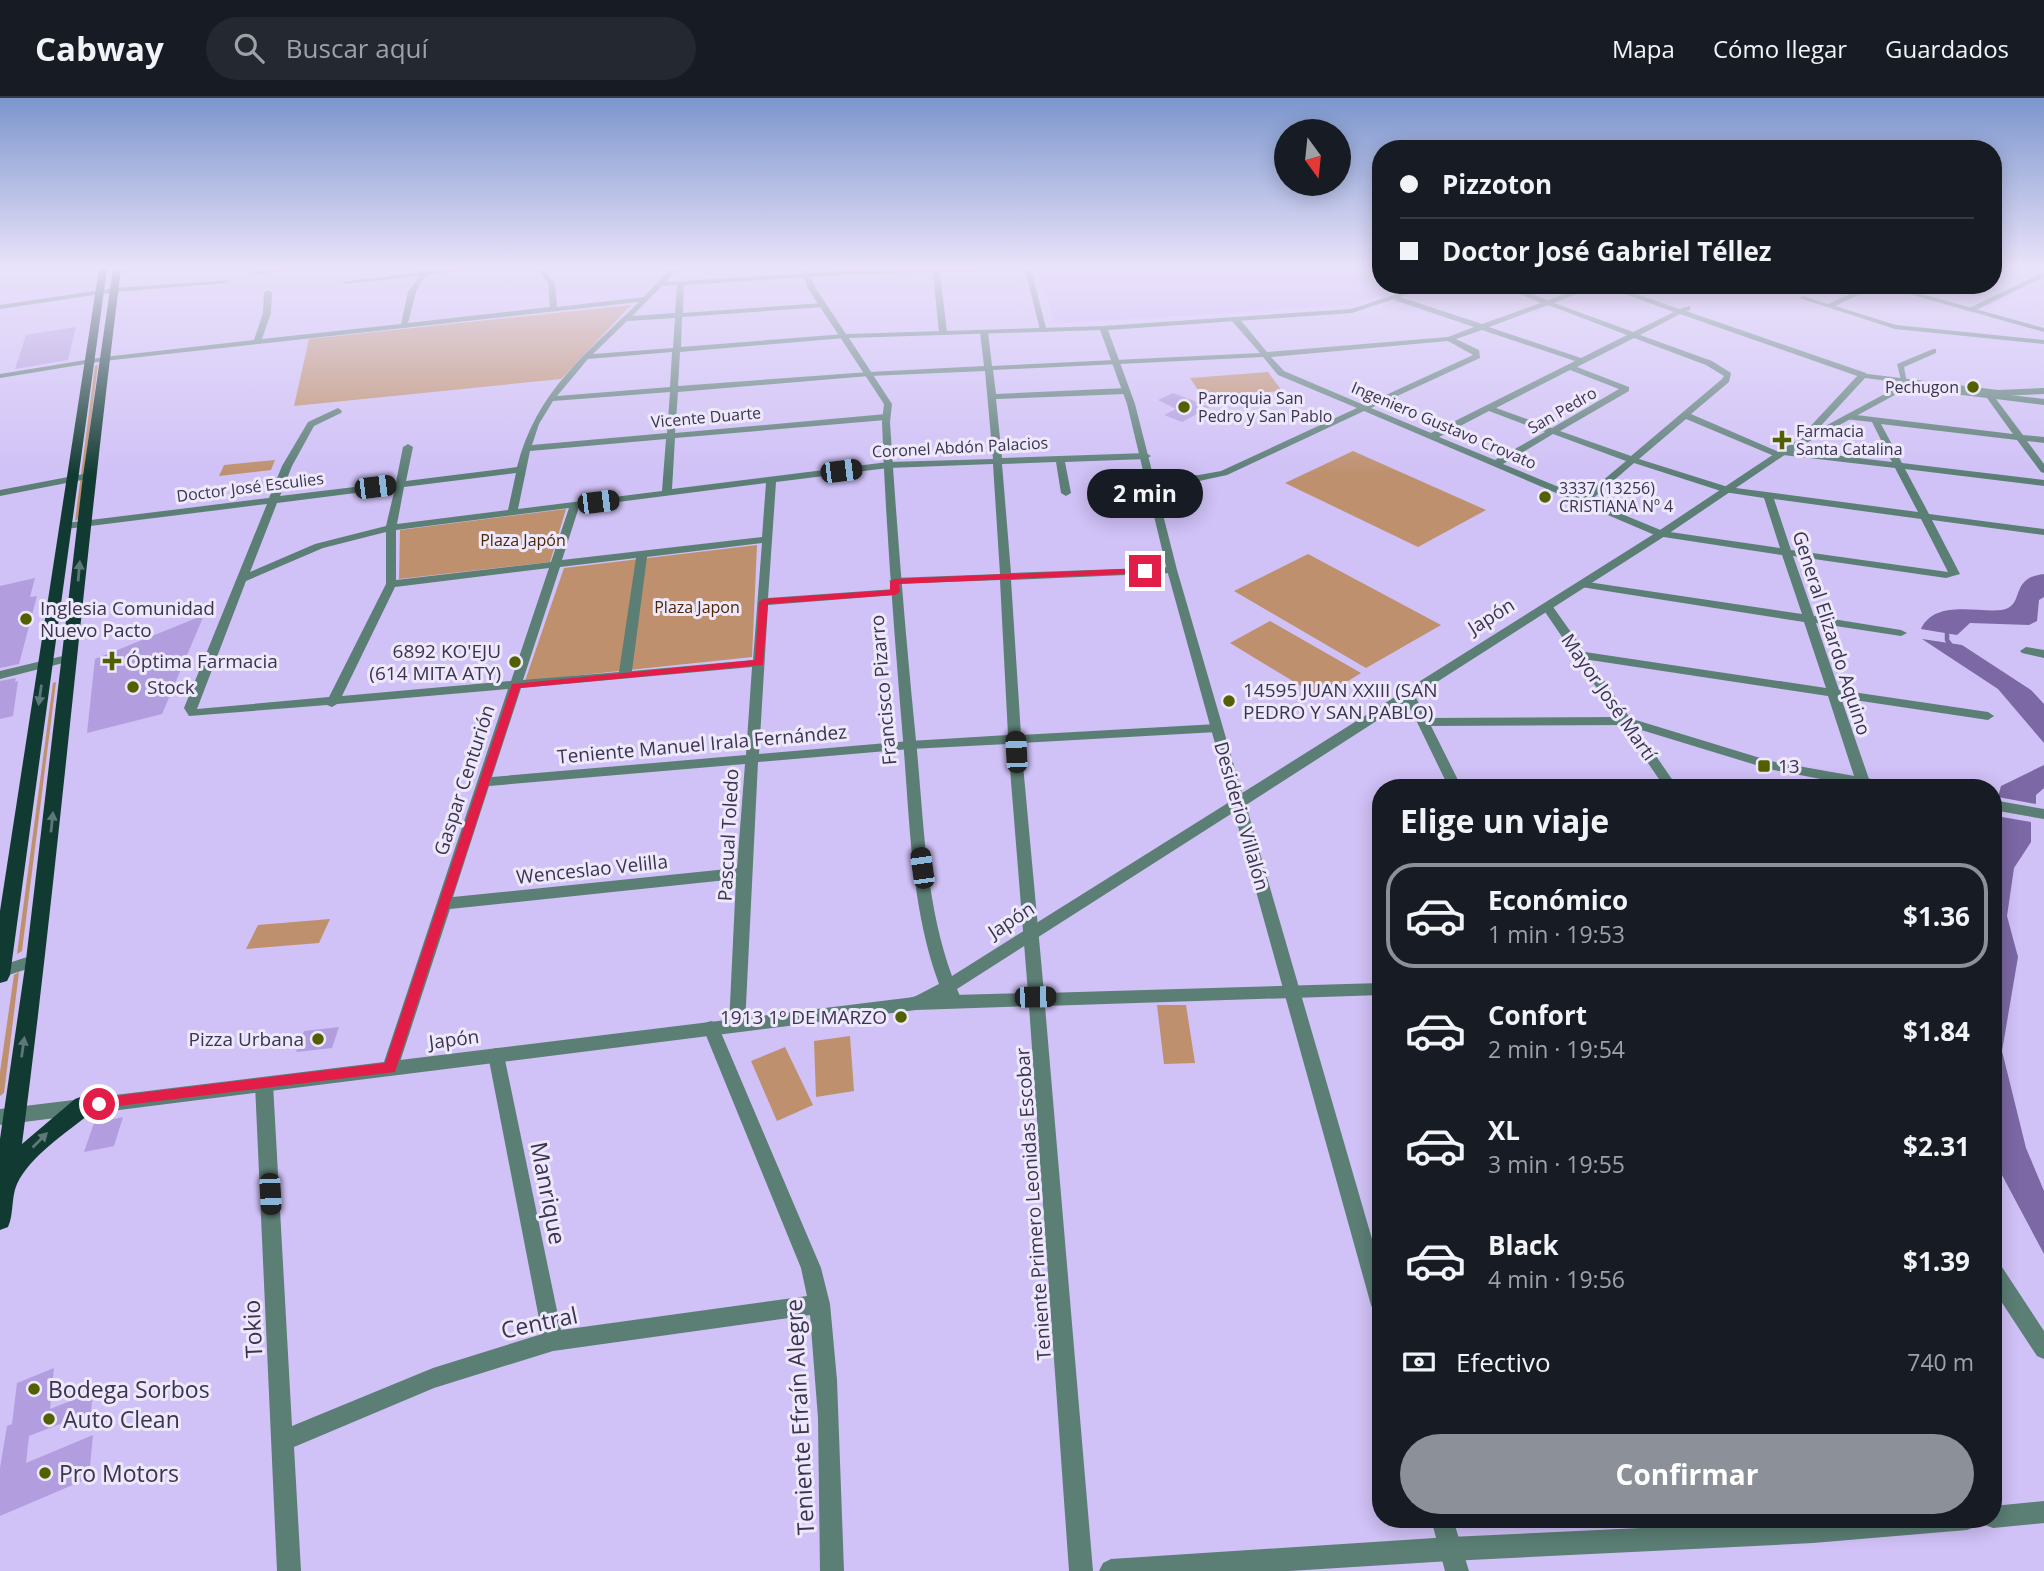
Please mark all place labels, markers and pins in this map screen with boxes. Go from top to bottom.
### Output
place label: Pechugon [1885,376,1959,398]
marker: Pechugon [1965,379,1981,395]
place label: Parroquia San Pedro y San Pablo [1198,387,1333,427]
marker: Parroquia San Pedro y San Pablo [1176,399,1192,415]
place label: Farmacia Santa Catalina [1796,420,1903,460]
marker: Farmacia Santa Catalina [1774,432,1790,448]
place label: 3337 (13256) CRISTIANA Nº 4 [1559,477,1673,517]
marker: 3337 (13256) CRISTIANA Nº 4 [1537,489,1553,505]
place label: Inglesia Comunidad Nuevo Pacto [40,595,215,643]
marker: Inglesia Comunidad Nuevo Pacto [18,611,34,627]
place label: 6892 KO'EJU (614 MITA ATY) [369,638,501,686]
place label: Óptima Farmacia [126,648,278,674]
marker: Óptima Farmacia [104,653,120,669]
marker: 6892 KO'EJU (614 MITA ATY) [507,654,523,670]
place label: Stock [147,674,195,700]
place label: 14595 JUAN XXIII (SAN PEDRO Y SAN PABLO) [1243,677,1438,725]
marker: Stock [125,679,141,695]
marker: 14595 JUAN XXIII (SAN PEDRO Y SAN PABLO) [1221,693,1237,709]
place label: 13 [1778,753,1800,779]
marker: 13 [1756,758,1772,774]
place label: 1913 1º DE MARZO [720,1004,887,1030]
marker: 1913 1º DE MARZO [893,1009,909,1025]
place label: Pizza Urbana [188,1026,304,1052]
marker: Pizza Urbana [310,1031,326,1047]
place label: Bodega Sorbos [48,1373,210,1405]
marker: Bodega Sorbos [26,1381,42,1397]
place label: Auto Clean [63,1403,180,1435]
marker: Auto Clean [41,1411,57,1427]
place label: Pro Motors [59,1457,179,1489]
marker: Pro Motors [37,1465,53,1481]

